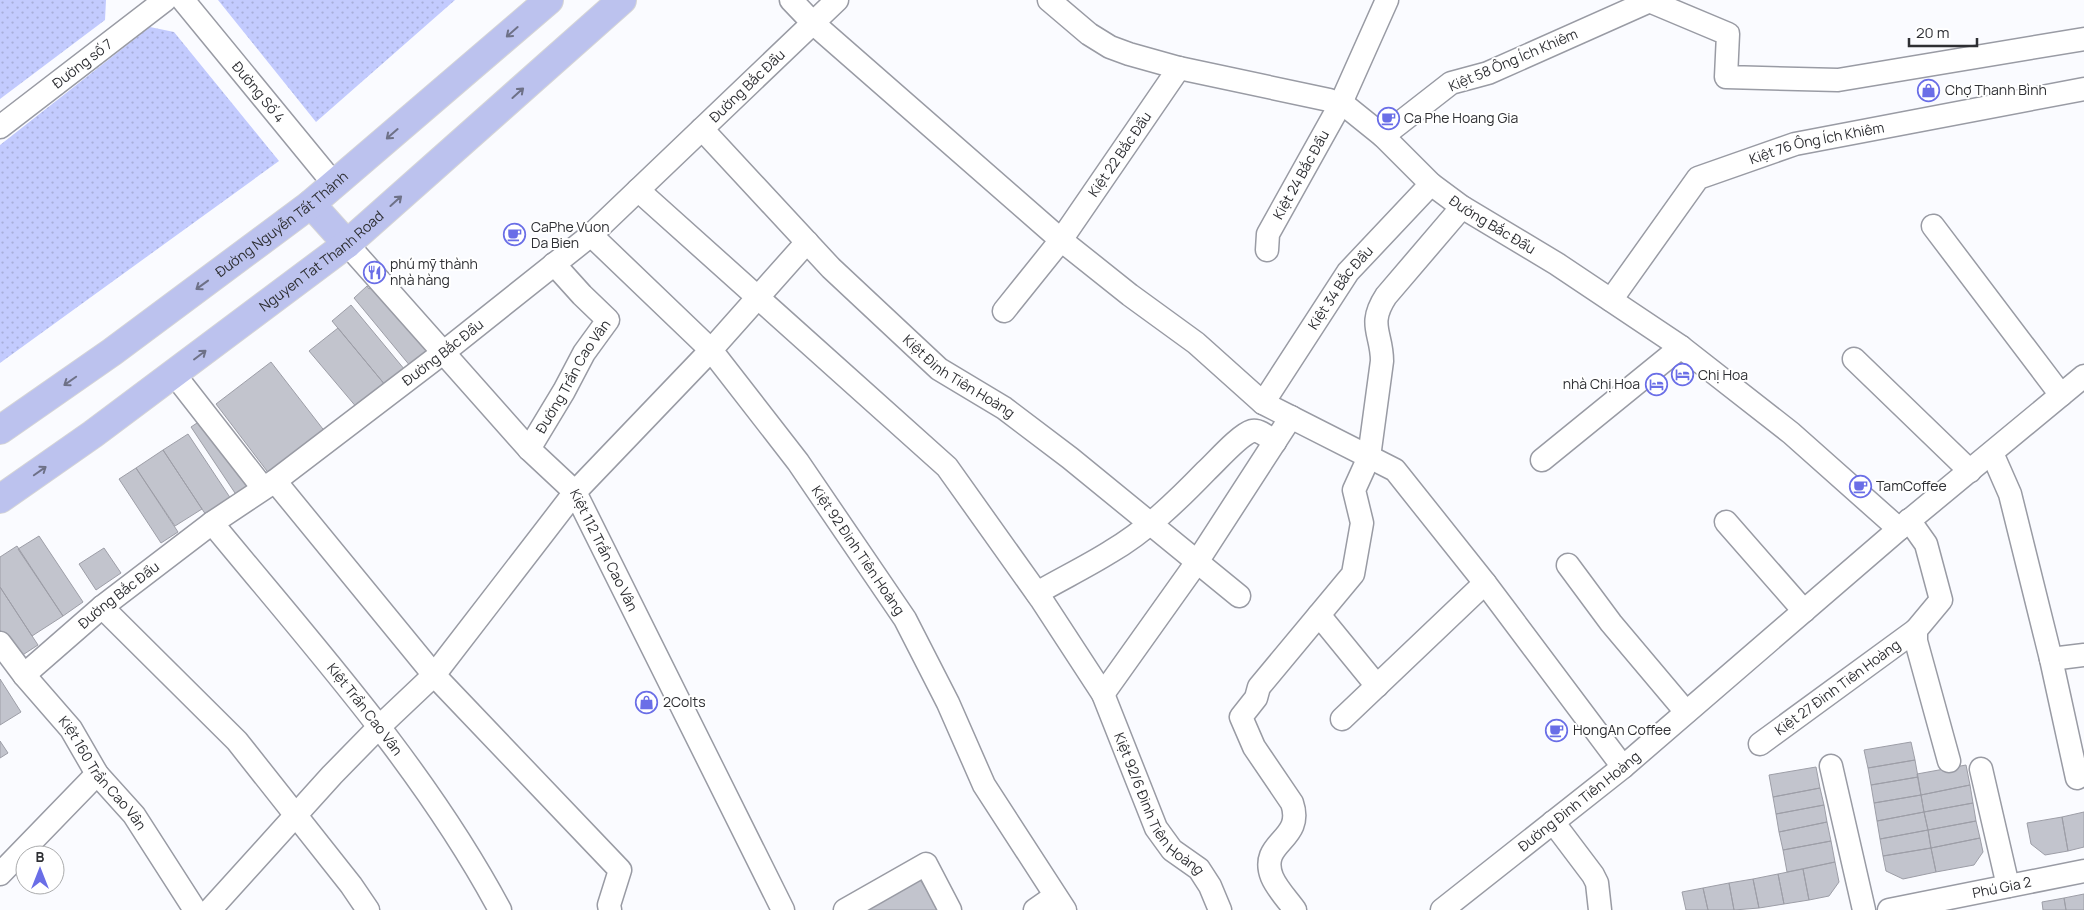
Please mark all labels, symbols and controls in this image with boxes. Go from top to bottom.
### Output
scale bar [1909,15,1976,47]
text: 20 m [1916,22,1949,43]
street label: Kiệt 58 Ông Ích Khiêm [1445,24,1580,95]
one-way arrow [505,26,518,37]
street label: Đường số 7 [48,34,116,92]
street label: Đường Bắc Đẩu [705,45,789,126]
street label: Đường Số 4 [228,57,290,126]
shop icon: Chợ Thanh Bình [1917,78,1941,102]
place label: Chợ Thanh Bình [1945,80,2047,99]
one-way arrow [511,87,524,98]
cafe icon: Ca Phe Hoang Gia [1376,106,1400,130]
street label: Kiệt 22 Bắc Đẩu [1083,108,1155,200]
place label: Ca Phe Hoang Gia [1404,108,1518,127]
street label: Kiệt 76 Ông Ích Khiêm [1747,117,1886,168]
street label: Kiệt 24 Bắc Đẩu [1268,126,1333,222]
one-way arrow [386,128,399,139]
street label: Đường Nguyễn Tất Thành [211,167,352,281]
street label: Đường Bắc Đẩu [1446,191,1539,258]
one-way arrow [390,195,403,206]
street label: Nguyen Tat Thanh Road [255,206,387,315]
place label: CaPhe Vuon Da Bien [531,217,610,252]
cafe icon: CaPhe Vuon Da Bien [503,223,527,247]
street label: Kiệt 34 Bắc Đẩu [1303,241,1377,333]
place label: phú mỹ thành nhà hàng [390,254,478,289]
restaurant icon: phú mỹ thành nhà hàng [362,260,386,284]
one-way arrow [196,280,209,291]
street label: Đường Bắc Đẩu [398,314,487,390]
street label: Đường Trần Cao Vân [531,315,614,436]
street label: Kiệt Đinh Tiên Hoàng [899,330,1019,422]
one-way arrow [193,350,207,360]
hotel icon: Chị Hoa [1670,363,1694,387]
place label: Chị Hoa [1698,365,1748,384]
hotel icon: nhà Chị Hoa [1644,372,1668,396]
place label: nhà Chị Hoa [1563,374,1640,393]
one-way arrow [64,376,78,386]
one-way arrow [33,466,47,476]
cafe icon: TamCoffee [1848,474,1872,498]
place label: TamCoffee [1876,476,1947,495]
street label: Kiệt 92 Đinh Tiên Hoàng [808,482,910,619]
street label: Kiệt 112 Trần Cao Vân [566,486,643,614]
street label: Đường Bắc Đẩu [74,557,163,632]
street label: Kiệt 27 Đinh Tiên Hoàng [1771,635,1904,739]
street label: Kiệt Trần Cao Vân [323,659,407,759]
shop icon: 2Colts [635,690,659,714]
place label: 2Colts [663,692,706,711]
street label: Kiệt 160 Trần Cao Vân [55,711,151,833]
cafe icon: HongAn Coffee [1545,718,1569,742]
place label: HongAn Coffee [1573,720,1671,739]
street label: Kiệt 92/6 Đinh Tiên Hoàng [1110,729,1210,878]
street label: Đường Đinh Tiên Hoàng [1514,747,1644,855]
north arrow [15,845,65,895]
text: B [36,847,45,866]
street label: Phú Gia 2 [1971,872,2033,902]

